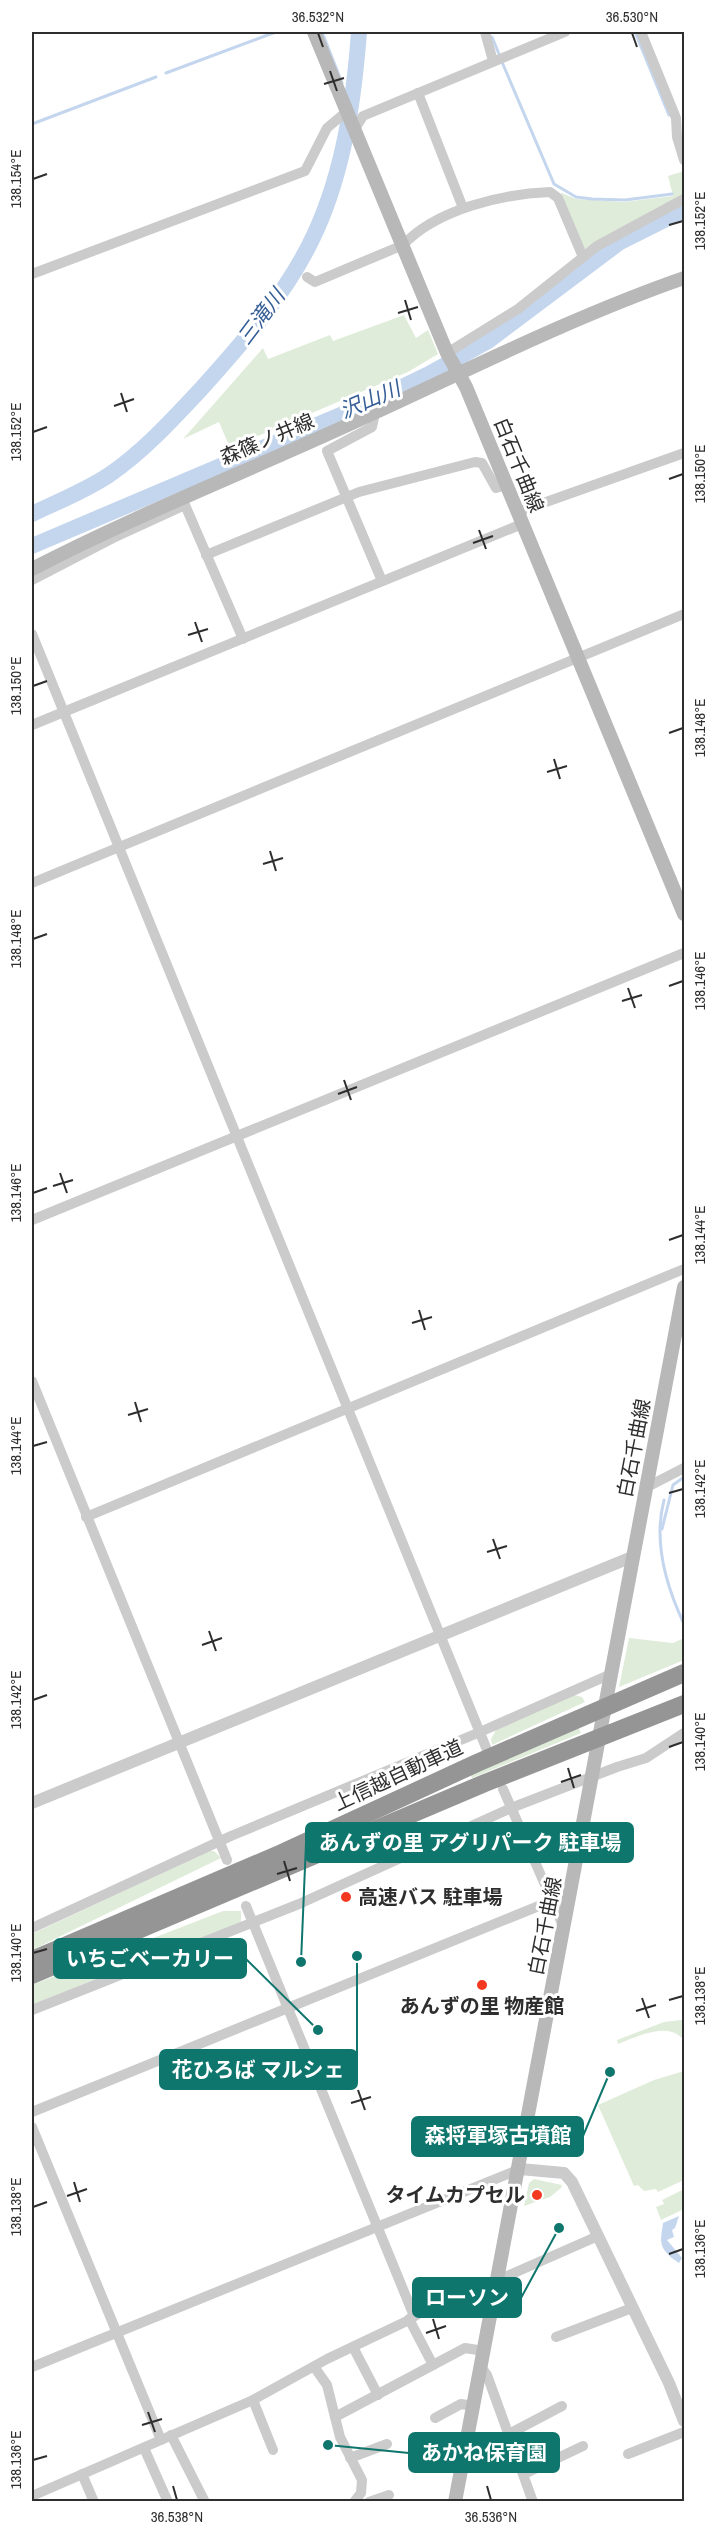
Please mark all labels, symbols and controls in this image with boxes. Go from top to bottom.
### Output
text: 36.532°N [292,6,344,27]
text: 36.530°N [606,6,658,27]
text: 138.154°E [5,150,26,208]
text: 138.152°E [689,192,710,250]
water label: 三滝川 [230,281,292,351]
water label: 沢山川 [335,373,406,425]
text: 138.152°E [5,403,26,461]
street label: 森篠ノ井線 [216,407,318,471]
street label: 白石千曲線 [488,413,551,516]
text: 138.150°E [689,445,710,503]
text: 138.150°E [5,657,26,715]
text: 138.148°E [689,699,710,757]
text: 138.148°E [5,910,26,968]
text: 138.146°E [689,952,710,1010]
text: 138.146°E [5,1164,26,1222]
text: 138.144°E [689,1206,710,1264]
street label: 白石千曲線 [611,1396,656,1500]
text: 138.144°E [5,1417,26,1475]
text: 138.142°E [689,1460,710,1518]
text: 138.142°E [5,1671,26,1729]
text: 138.140°E [689,1713,710,1771]
street label: 上信越自動車道 [329,1733,467,1816]
callout: あんずの里 アグリパーク 駐車場 [306,1823,633,1862]
text: あんずの里 アグリパーク 駐車場 [319,1828,621,1857]
street label: 白石千曲線 [522,1874,567,1978]
place label: 高速バス 駐車場 [358,1883,503,1910]
marker: 高速バス 駐車場 [339,1890,353,1904]
text: 138.140°E [5,1924,26,1982]
callout: いちごベーカリー [54,1939,246,1978]
text: いちごベーカリー [66,1944,234,1973]
text: 138.138°E [689,1967,710,2025]
marker: あんずの里 物産館 [475,1978,489,1992]
place label: あんずの里 物産館 [400,1992,564,2019]
callout: 花ひろば マルシェ [160,2050,357,2089]
text: 花ひろば マルシェ [172,2055,344,2084]
callout: 森将軍塚古墳館 [412,2117,583,2156]
text: 森将軍塚古墳館 [425,2121,572,2150]
text: 138.138°E [5,2178,26,2236]
place label: タイムカプセル [385,2181,525,2208]
marker: タイムカプセル [530,2188,544,2202]
text: 138.136°E [689,2220,710,2278]
callout: ローソン [413,2278,521,2317]
text: ローソン [425,2283,509,2312]
text: 138.136°E [5,2431,26,2489]
callout: あかね保育園 [409,2433,559,2472]
text: あかね保育園 [421,2438,547,2467]
text: 36.538°N [151,2506,203,2527]
text: 36.536°N [465,2506,517,2527]

